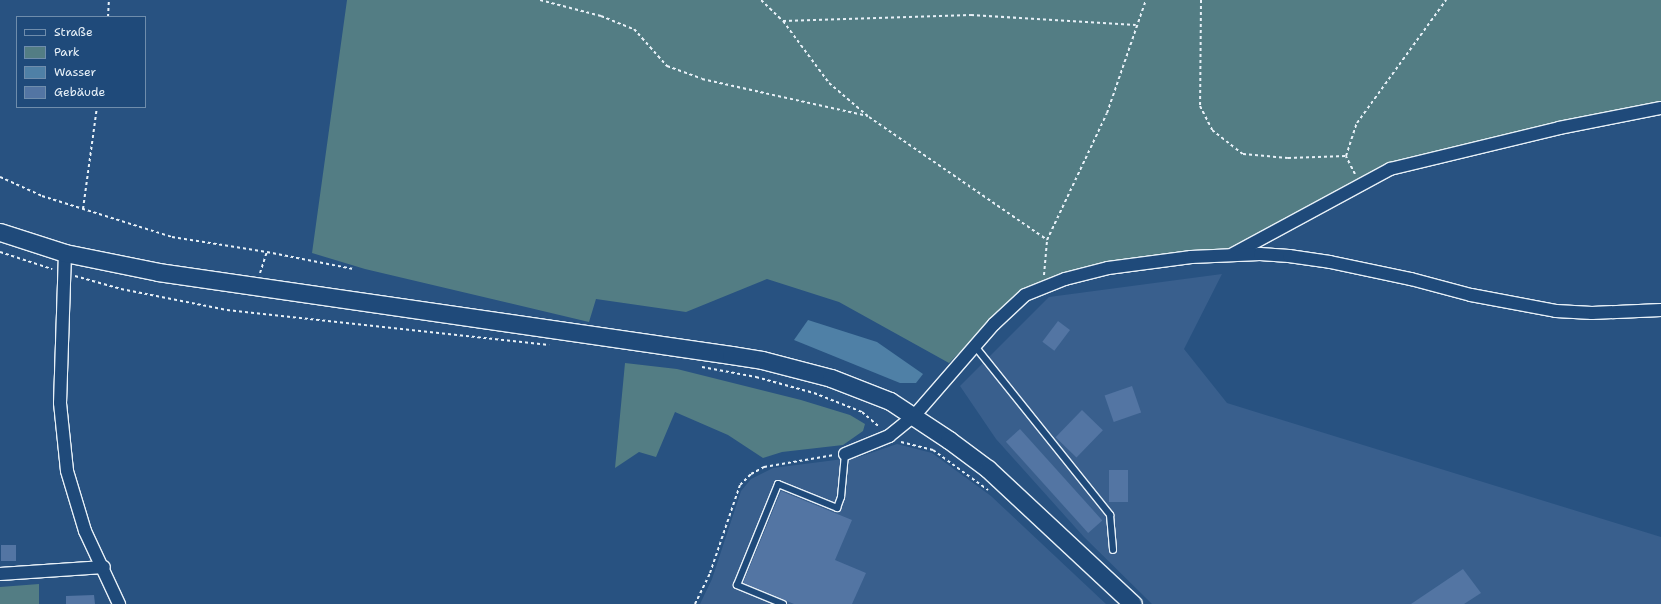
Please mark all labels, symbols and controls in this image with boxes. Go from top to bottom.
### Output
legend [16,16,146,108]
text: Straße [54,24,93,40]
text: Park [54,44,80,60]
text: Wasser [54,64,96,80]
text: Gebäude [54,84,105,100]

